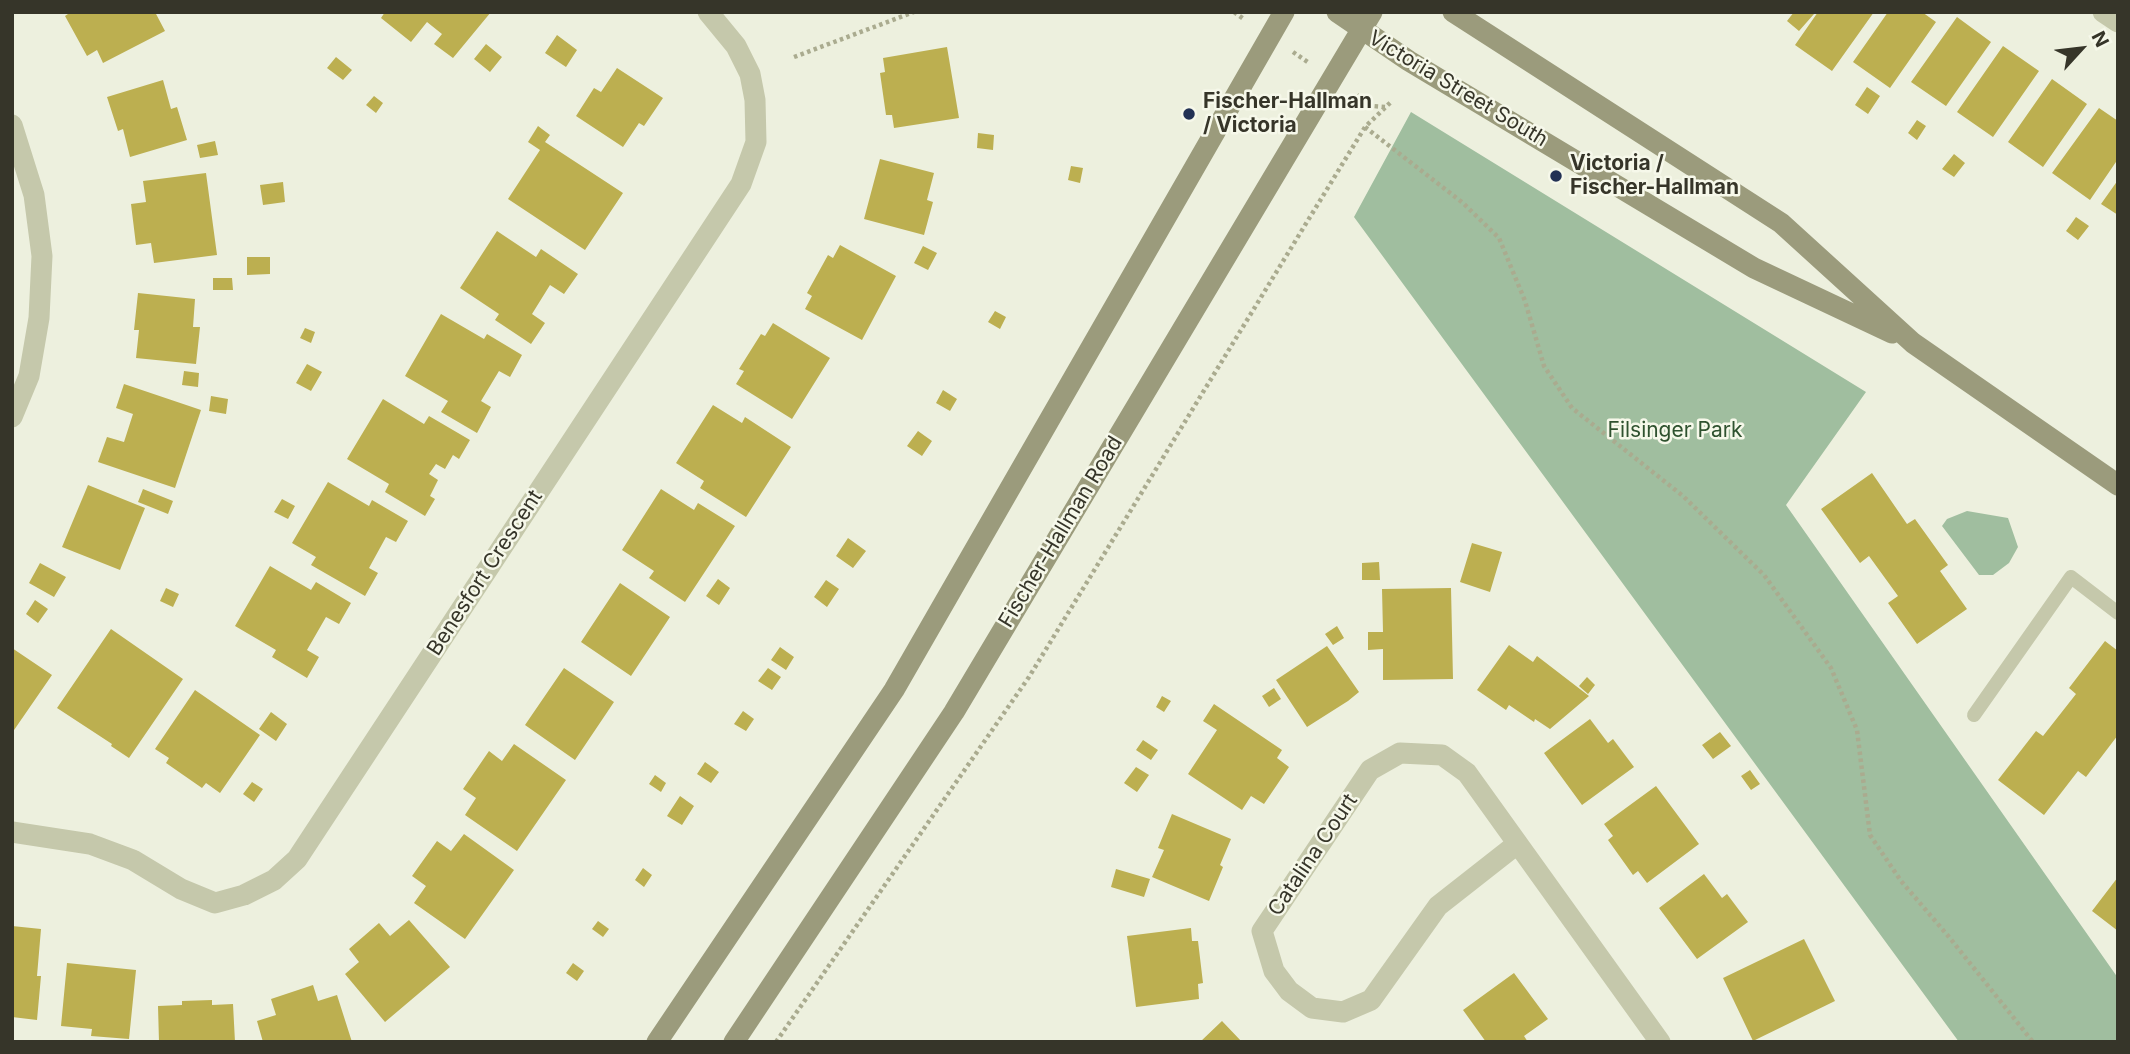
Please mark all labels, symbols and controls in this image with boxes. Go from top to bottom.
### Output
north arrow [2046,14,2116,84]
street label: Victoria Street South [1364,25,1552,153]
text: N [2087,28,2114,51]
place label: Fischer-Hallman / Victoria [1203,89,1372,139]
marker: Fischer-Hallman / Victoria [1181,106,1197,122]
place label: Victoria / Fischer-Hallman [1570,151,1739,201]
marker: Victoria / Fischer-Hallman [1548,168,1564,184]
park label: Filsinger Park [1607,418,1743,444]
street label: Fischer-Hallman Road [994,432,1128,632]
street label: Benesfort Crescent [422,486,548,660]
street label: Catalina Court [1263,789,1363,921]

